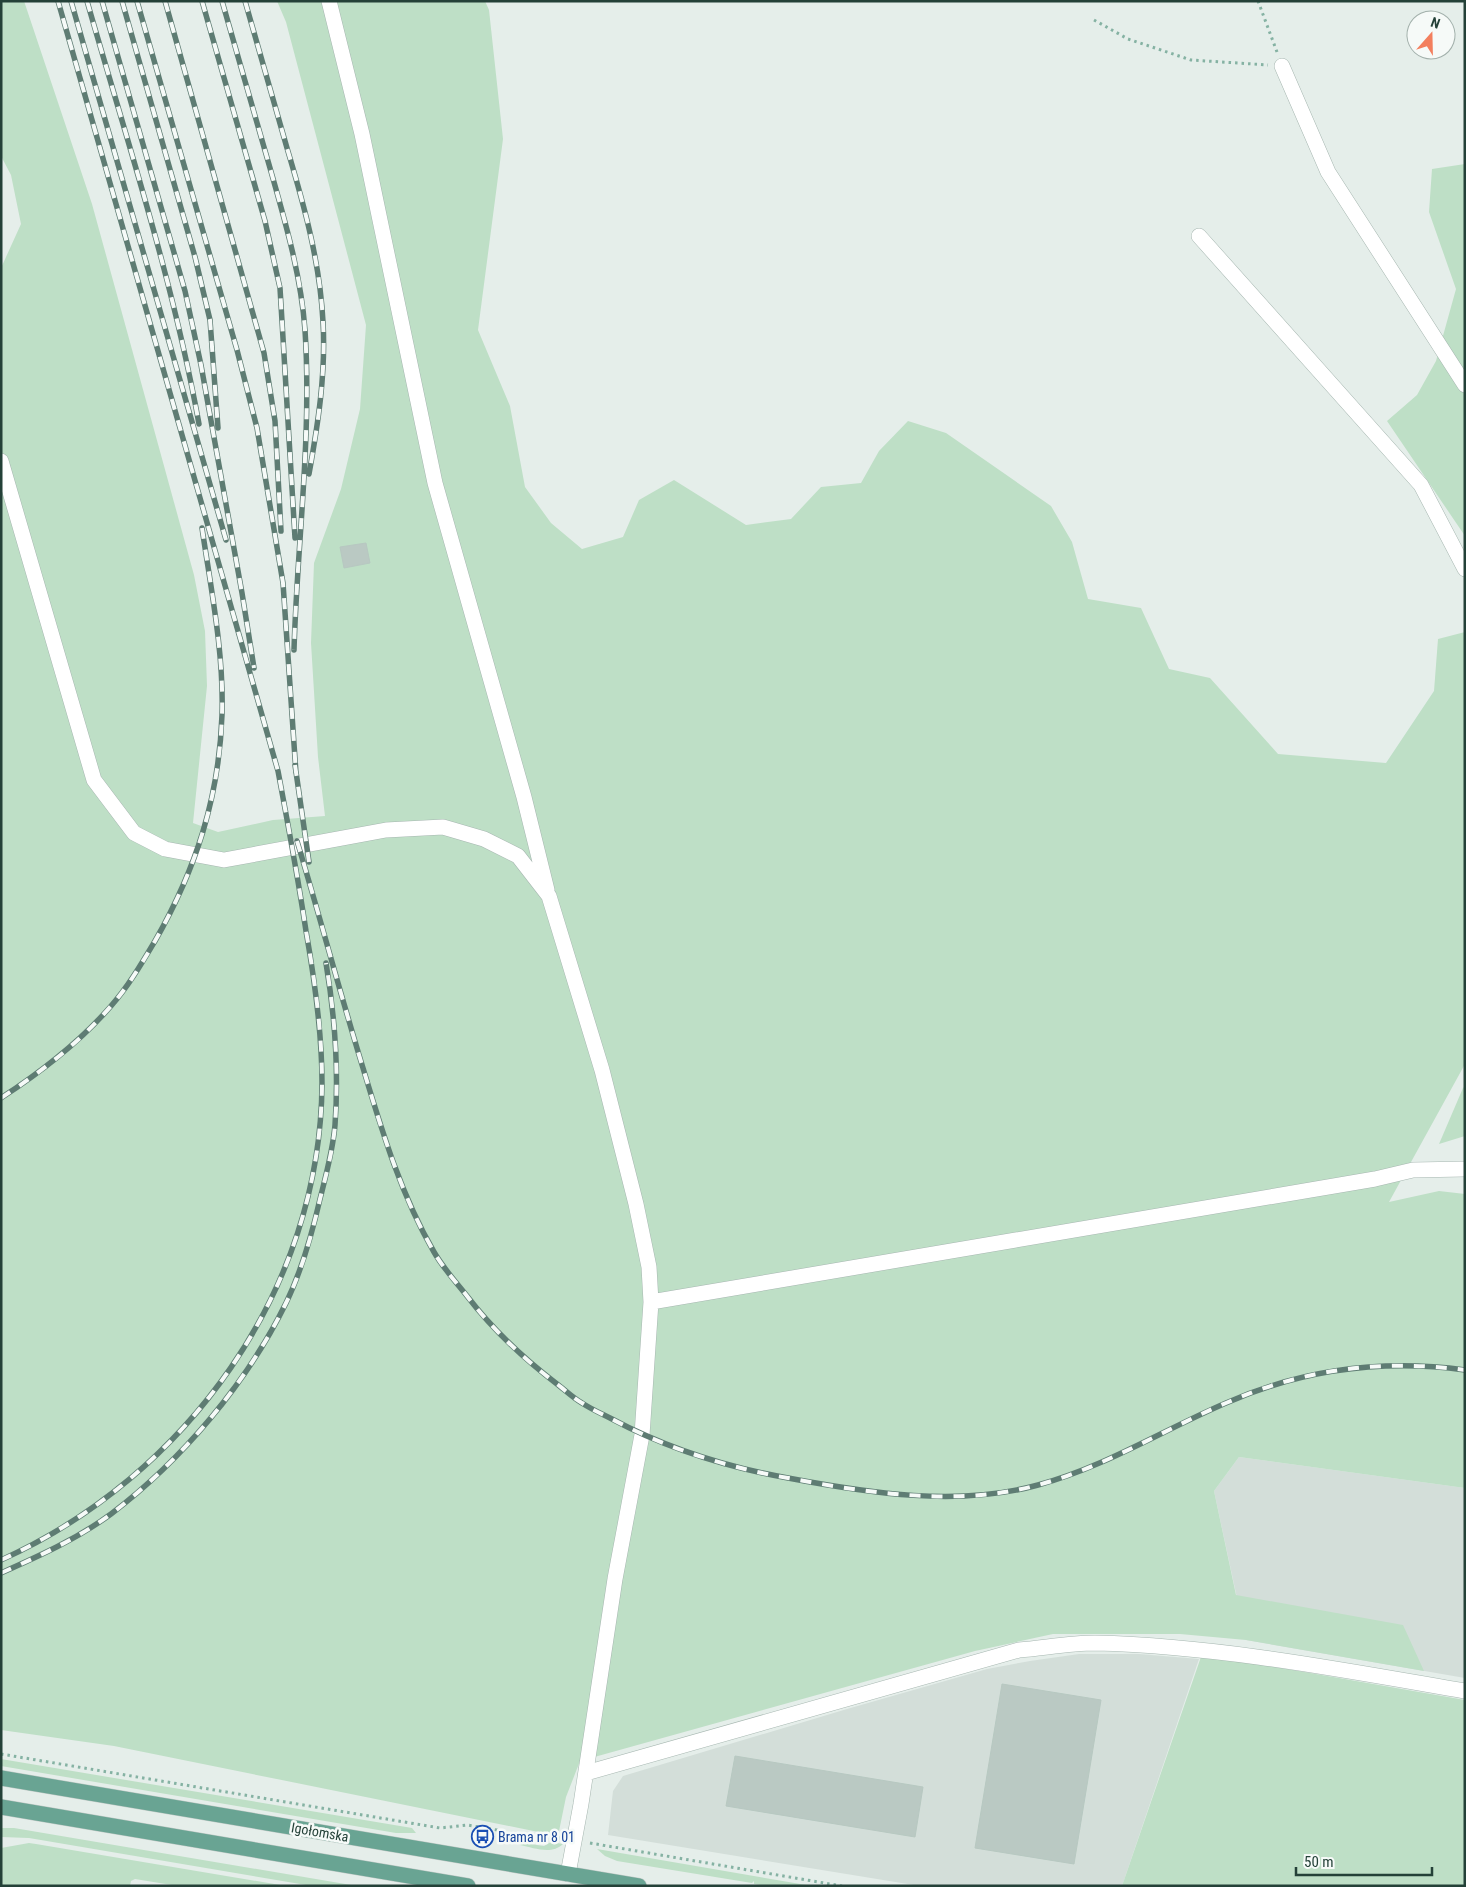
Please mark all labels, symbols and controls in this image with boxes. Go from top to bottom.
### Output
north arrow [1406,10,1456,60]
text: N [1429,14,1442,32]
street label: Igołomska [290,1819,350,1845]
bus stop icon: Brama nr 8 01 [470,1825,494,1849]
place label: Brama nr 8 01 [498,1829,575,1845]
scale bar [1296,1844,1432,1876]
text: 50 m [1304,1853,1334,1871]

